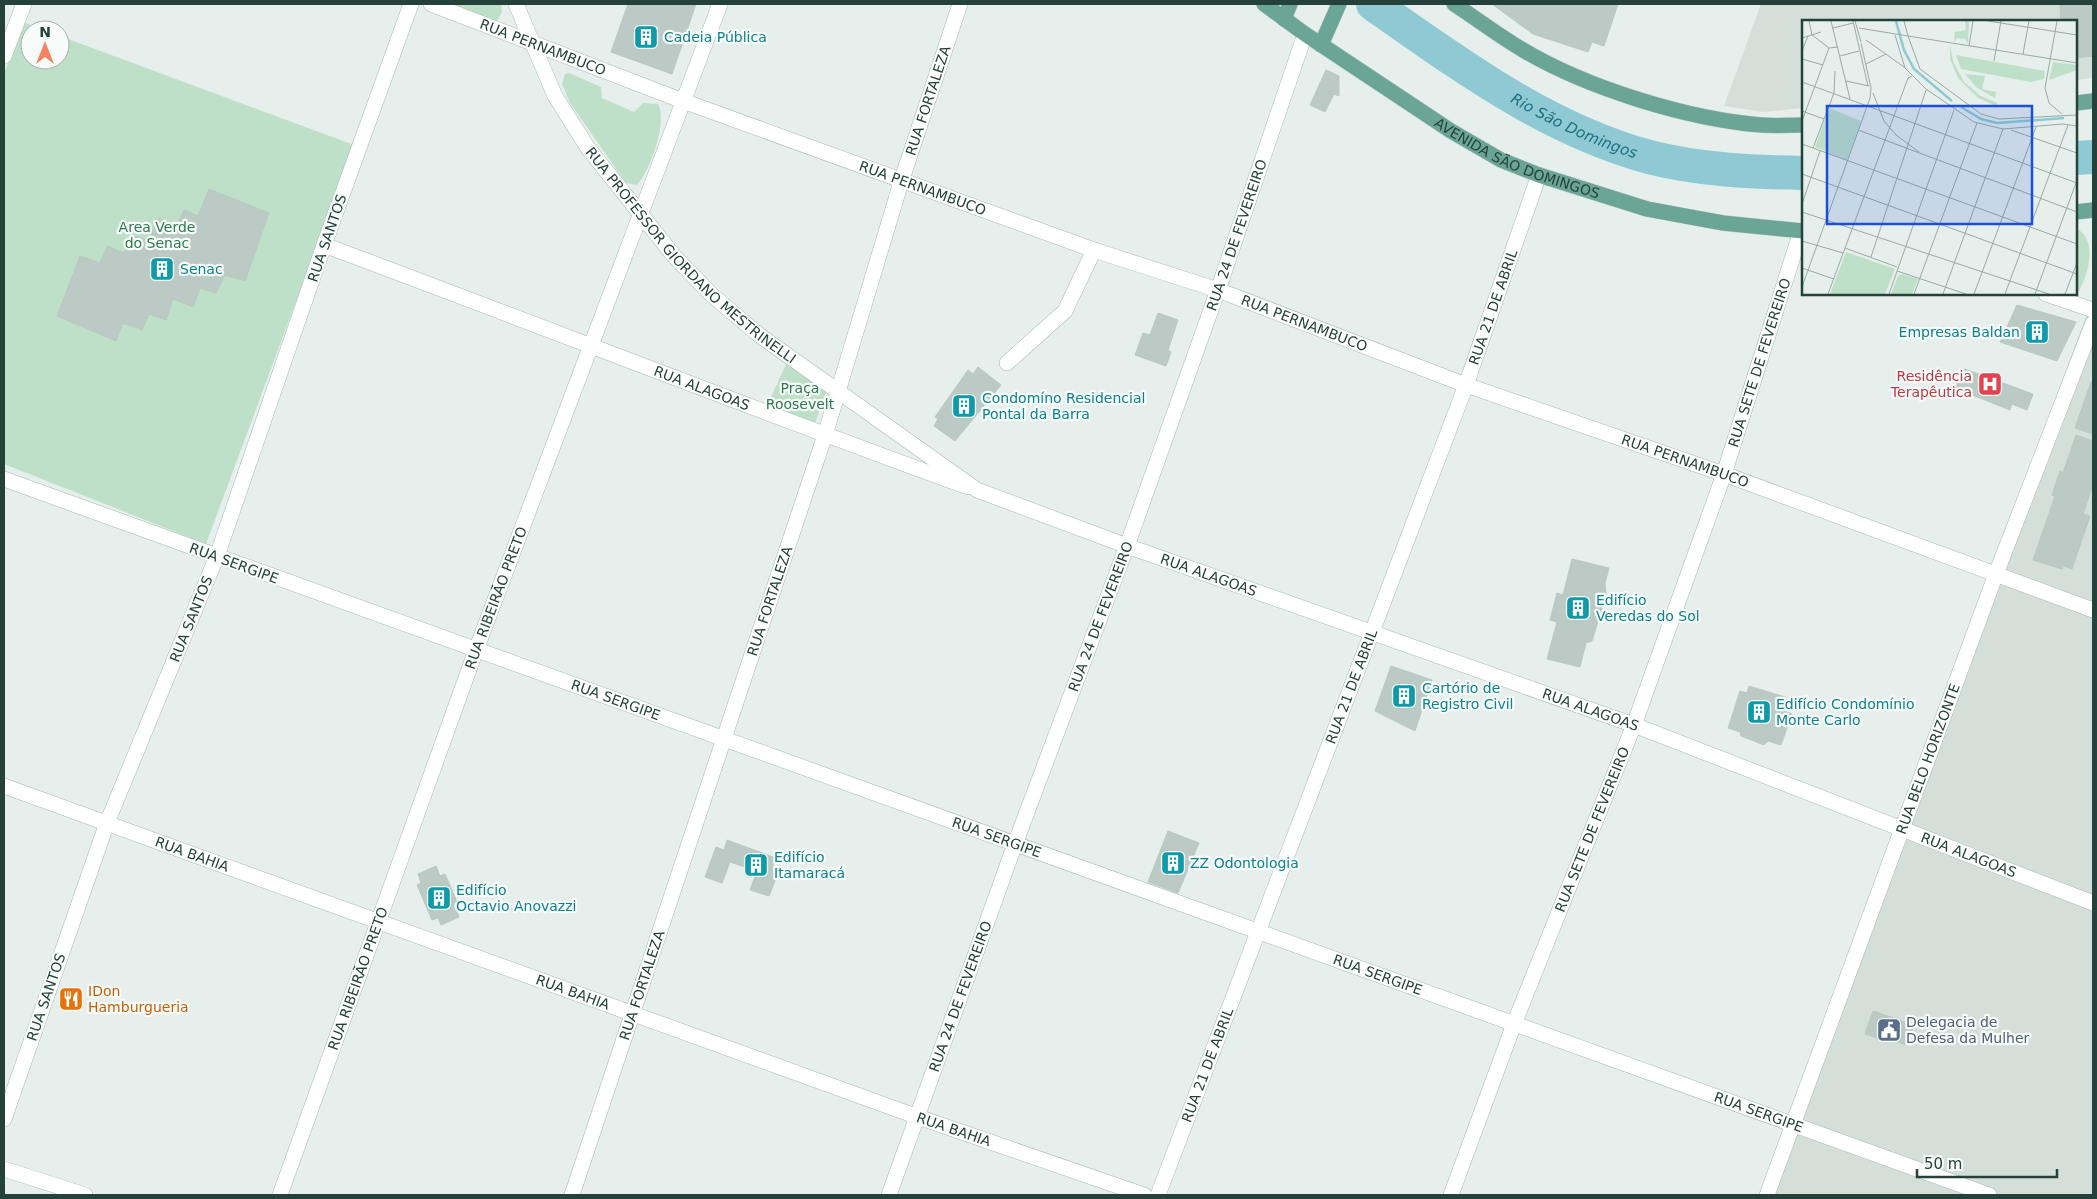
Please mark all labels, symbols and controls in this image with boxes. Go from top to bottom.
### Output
street label: RUA PERNAMBUCO [478,16,608,79]
north arrow [20,20,70,70]
inset map [1802,20,2077,295]
text: N [39,24,51,40]
building icon: Cadeia Pública [633,24,659,50]
place label: Cadeia Pública [664,29,767,45]
street label: RUA FORTALEZA [902,43,954,157]
water label: Rio São Domingos [1508,89,1640,162]
street label: AVENIDA SÃO DOMINGOS [1432,114,1602,202]
street label: RUA PROFESSOR GIORDANO MESTRINELLI [583,144,799,367]
street label: RUA 24 DE FEVEREIRO [1203,157,1270,313]
street label: RUA PERNAMBUCO [857,158,988,218]
street label: RUA SANTOS [305,192,350,284]
park label: Area Verde do Senac [119,219,195,251]
street label: RUA 21 DE ABRIL [1466,247,1521,367]
building icon: Senac [149,256,175,282]
place label: Senac [180,261,223,277]
street label: RUA SETE DE FEVEREIRO [1725,276,1794,449]
street label: RUA PERNAMBUCO [1239,292,1370,355]
building icon: Empresas Baldan [2024,319,2050,345]
place label: Empresas Baldan [1899,324,2020,340]
street label: RUA ALAGOAS [652,363,752,413]
place label: Residência Terapêutica [1890,368,1972,400]
hospital icon: Residência Terapêutica [1977,371,2003,397]
park label: Praça Roosevelt [766,380,835,412]
place label: Condomíno Residencial Pontal da Barra [982,390,1145,422]
building icon: Condomíno Residencial Pontal da Barra [951,393,977,419]
street label: RUA PERNAMBUCO [1619,431,1751,490]
street label: RUA RIBEIRÃO PRETO [462,524,530,671]
street label: RUA SERGIPE [187,539,281,587]
street label: RUA 24 DE FEVEREIRO [1065,539,1136,694]
street label: RUA FORTALEZA [744,544,796,658]
street label: RUA ALAGOAS [1158,550,1259,599]
street label: RUA SANTOS [166,573,216,664]
place label: Edifício Veredas do Sol [1596,592,1700,624]
building icon: Edifício Veredas do Sol [1565,595,1591,621]
street label: RUA 21 DE ABRIL [1322,627,1380,746]
street label: RUA SERGIPE [569,676,663,723]
place label: Cartório de Registro Civil [1422,680,1513,712]
street label: RUA BELO HORIZONTE [1893,681,1963,836]
building icon: Cartório de Registro Civil [1391,683,1417,709]
street label: RUA ALAGOAS [1540,685,1641,734]
place label: Edifício Condomínio Monte Carlo [1776,696,1915,728]
building icon: Edifício Condomínio Monte Carlo [1746,699,1772,725]
street label: RUA SETE DE FEVEREIRO [1552,744,1632,914]
street label: RUA SERGIPE [950,814,1044,861]
street label: RUA ALAGOAS [1919,829,2019,881]
street label: RUA BAHIA [153,833,232,875]
place label: Edifício Itamaracá [774,849,845,881]
building icon: ZZ Odontologia [1160,850,1186,876]
building icon: Edifício Itamaracá [743,852,769,878]
place label: ZZ Odontologia [1190,855,1299,871]
place label: Edifício Octavio Anovazzi [456,882,576,914]
building icon: Edifício Octavio Anovazzi [426,885,452,911]
street label: RUA RIBEIRÃO PRETO [325,905,391,1052]
street label: RUA 24 DE FEVEREIRO [926,919,995,1074]
street label: RUA FORTALEZA [616,928,668,1042]
street label: RUA SANTOS [24,951,69,1043]
street label: RUA SERGIPE [1331,951,1425,998]
street label: RUA BAHIA [534,971,612,1013]
place label: IDon Hamburgueria [88,983,189,1015]
restaurant icon: IDon Hamburgueria [58,986,84,1012]
street label: RUA 21 DE ABRIL [1178,1005,1237,1125]
place label: Delegacia de Defesa da Mulher [1906,1014,2030,1046]
public building icon: Delegacia de Defesa da Mulher [1876,1017,1902,1043]
street label: RUA SERGIPE [1712,1089,1806,1135]
street label: RUA BAHIA [915,1109,993,1150]
scale bar [1917,1146,2057,1178]
text: 50 m [1924,1155,1962,1173]

